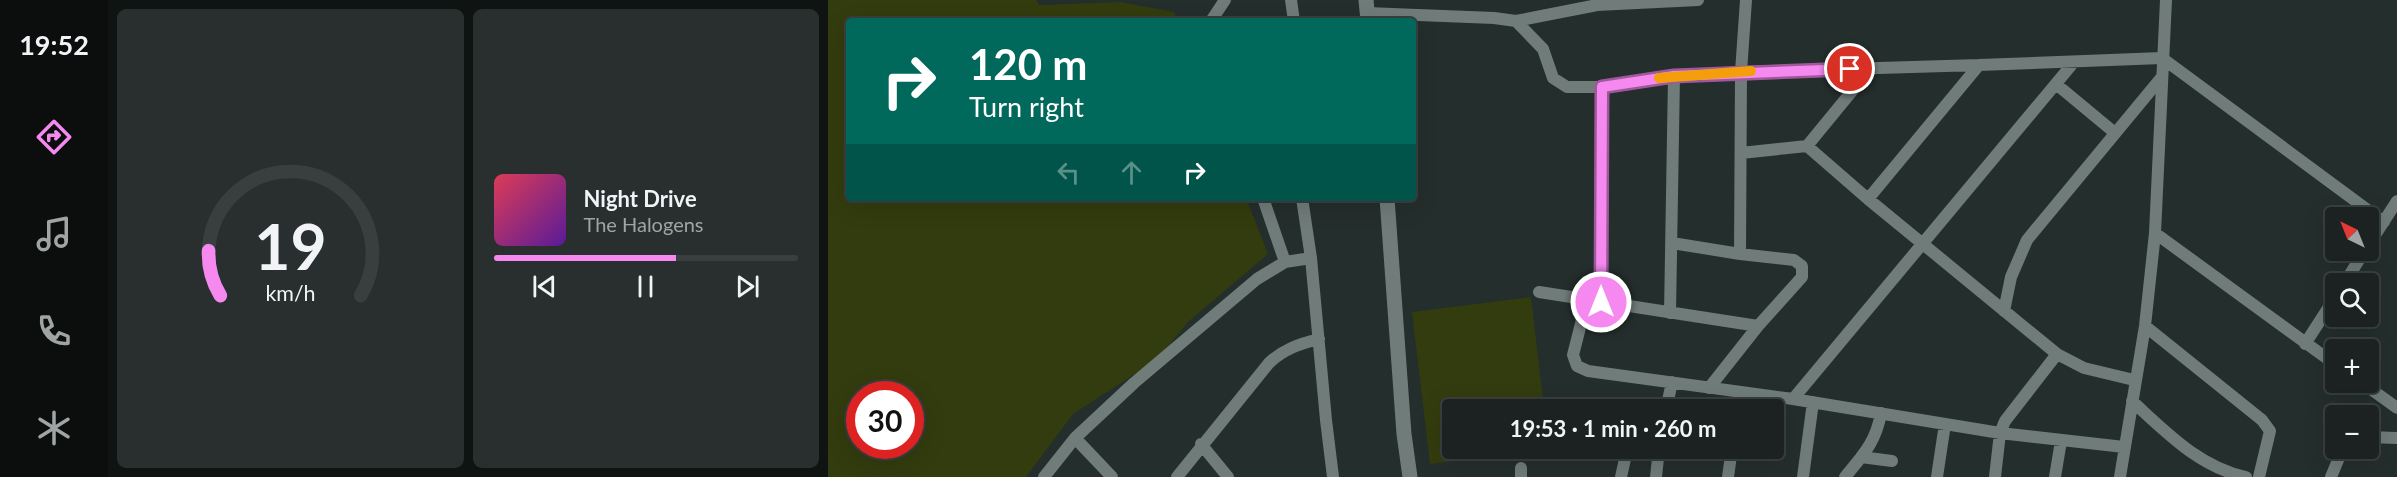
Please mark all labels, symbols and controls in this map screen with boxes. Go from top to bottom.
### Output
text: 19:52 [19,28,89,61]
text: 120 m [969,39,1087,89]
icon: right [870,42,948,120]
pin [1824,43,1875,94]
icon: arrive [1833,52,1866,85]
text: Turn right [969,90,1084,123]
icon: directions [33,116,75,158]
icon: left [1052,156,1085,189]
icon: ahead [1115,156,1148,189]
icon: right [1178,156,1211,189]
text: Night Drive [584,185,697,212]
north arrow [2325,207,2379,261]
map controls [2325,207,2379,459]
text: 19 [254,208,326,283]
text: The Halogens [584,212,704,236]
icon: music [33,213,75,255]
icon: previous [528,270,561,303]
icon: pause [629,270,662,303]
icon: next [731,270,764,303]
position arrow [1569,270,1633,334]
button: search [2325,273,2379,327]
text: km/h [265,280,315,306]
icon: phone [33,310,75,352]
button: + [2325,339,2379,393]
speed limit sign: 30 [846,381,924,459]
button: − [2325,405,2379,459]
icon: climate [33,407,75,449]
text: 19:53 · 1 min · 260 m [1510,415,1716,442]

